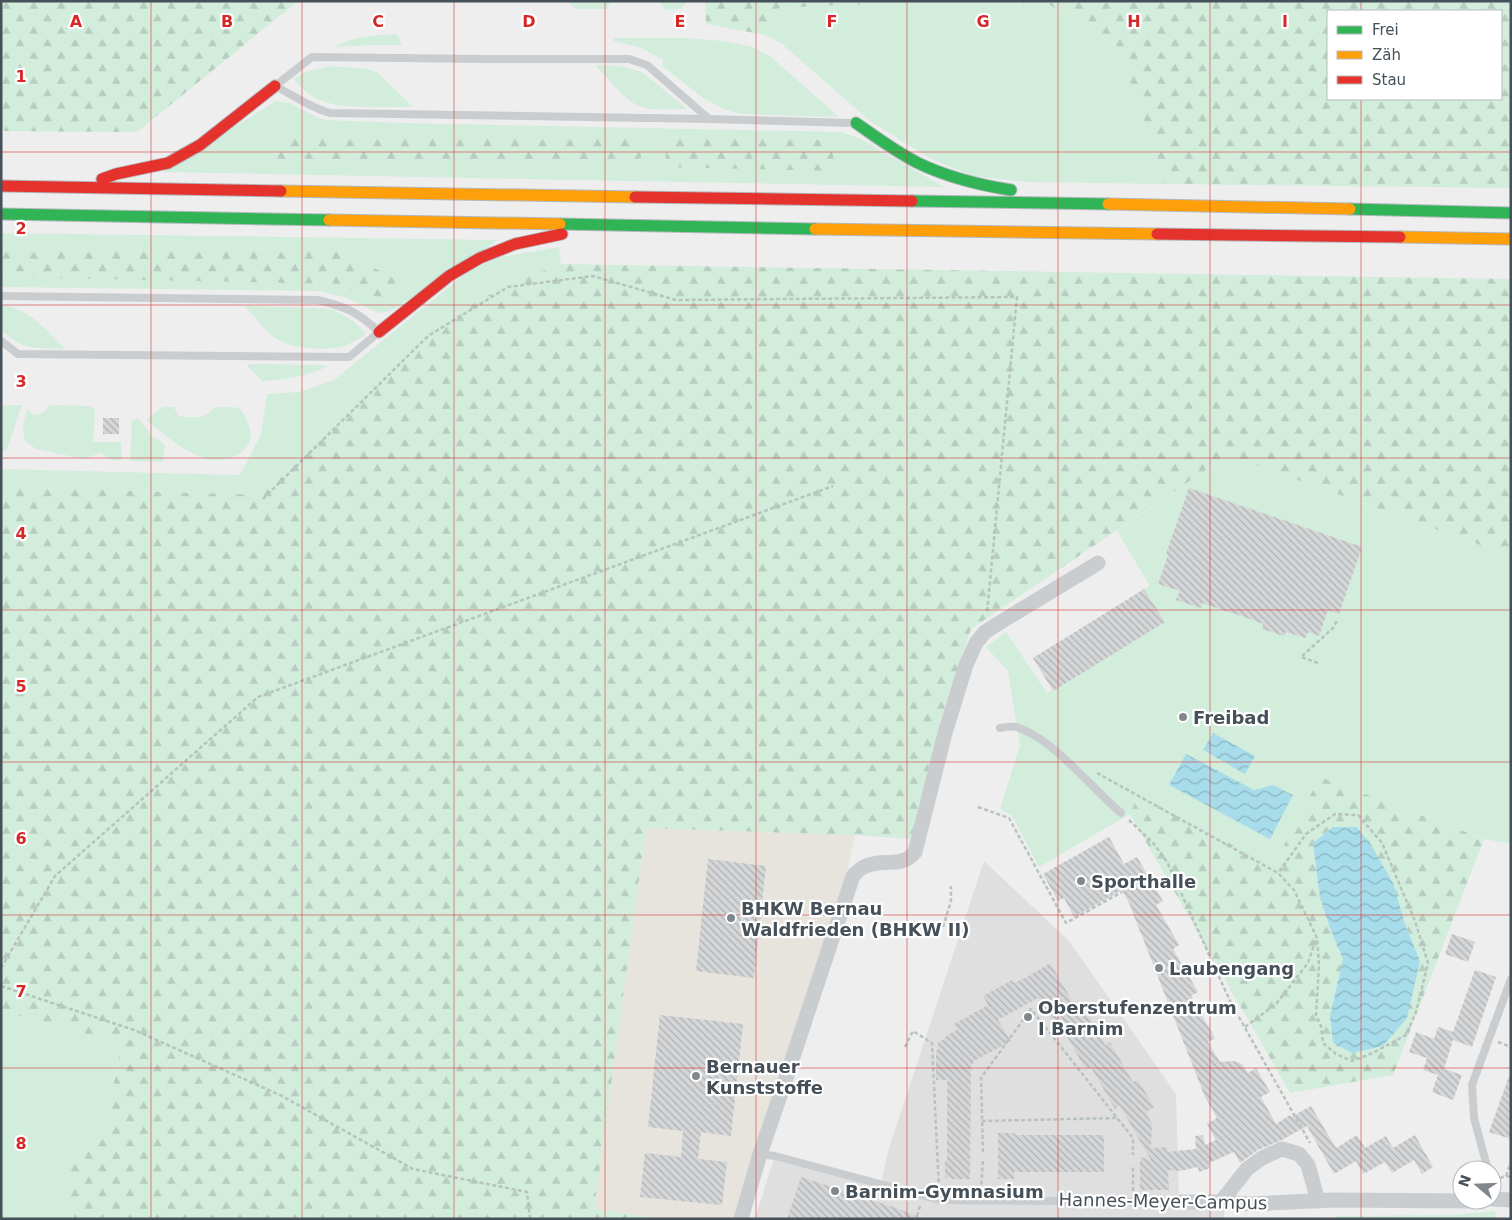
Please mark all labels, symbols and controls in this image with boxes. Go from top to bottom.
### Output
legend [1327,10,1502,100]
text: A [70,12,83,31]
text: B [221,12,233,31]
text: C [372,12,384,31]
text: D [522,12,536,31]
text: E [675,12,685,31]
text: F [827,12,837,31]
text: G [976,12,990,31]
text: H [1127,12,1141,31]
text: I [1282,12,1288,31]
text: Frei [1372,21,1399,39]
text: Zäh [1372,46,1401,64]
text: 1 [15,67,27,86]
text: Stau [1372,71,1406,89]
text: 2 [15,219,27,238]
text: 3 [15,372,27,391]
text: 4 [15,524,27,543]
text: 5 [15,677,27,696]
place label: Freibad [1193,707,1269,728]
marker: Freibad [1177,711,1189,723]
text: 6 [15,829,27,848]
place label: Sporthalle [1091,871,1196,892]
marker: Sporthalle [1075,875,1087,887]
place label: BHKW Bernau Waldfrieden (BHKW II) [741,898,969,940]
marker: BHKW Bernau Waldfrieden (BHKW II) [725,912,737,924]
place label: Laubengang [1169,958,1294,979]
marker: Laubengang [1153,962,1165,974]
text: 7 [15,982,27,1001]
place label: Oberstufenzentrum I Barnim [1038,997,1237,1039]
marker: Oberstufenzentrum I Barnim [1022,1011,1034,1023]
place label: Bernauer Kunststoffe [706,1056,823,1098]
marker: Bernauer Kunststoffe [690,1070,702,1082]
text: 8 [15,1134,27,1153]
north arrow [1452,1160,1502,1210]
text: N [1455,1173,1474,1189]
place label: Barnim-Gymnasium [845,1181,1044,1202]
marker: Barnim-Gymnasium [829,1185,841,1197]
street label: Hannes-Meyer-Campus [1058,1189,1268,1213]

